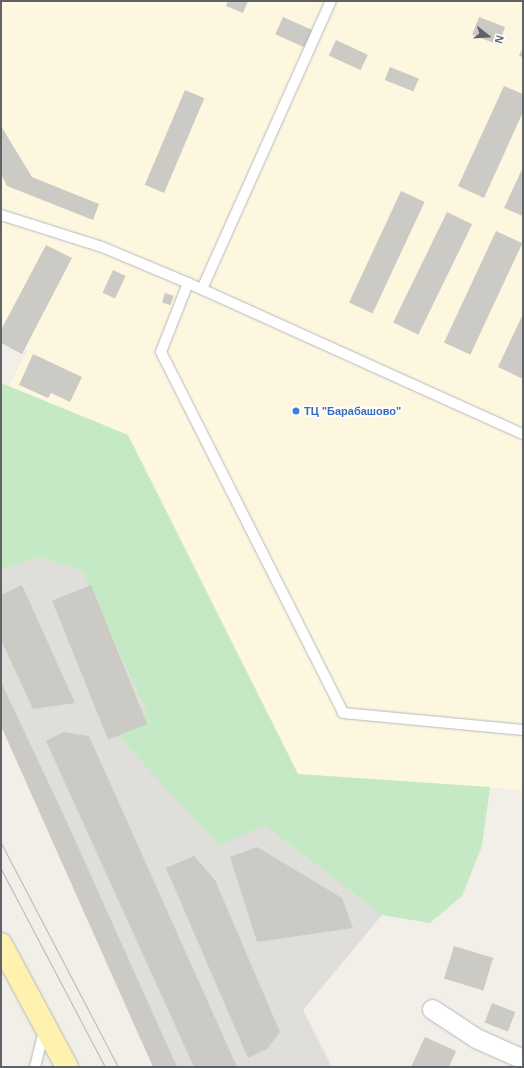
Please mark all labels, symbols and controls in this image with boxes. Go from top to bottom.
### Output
north arrow [468,16,508,56]
text: N [493,34,506,45]
place label: ТЦ "Барабашово" [304,404,401,418]
marker: ТЦ "Барабашово" [291,406,301,416]

